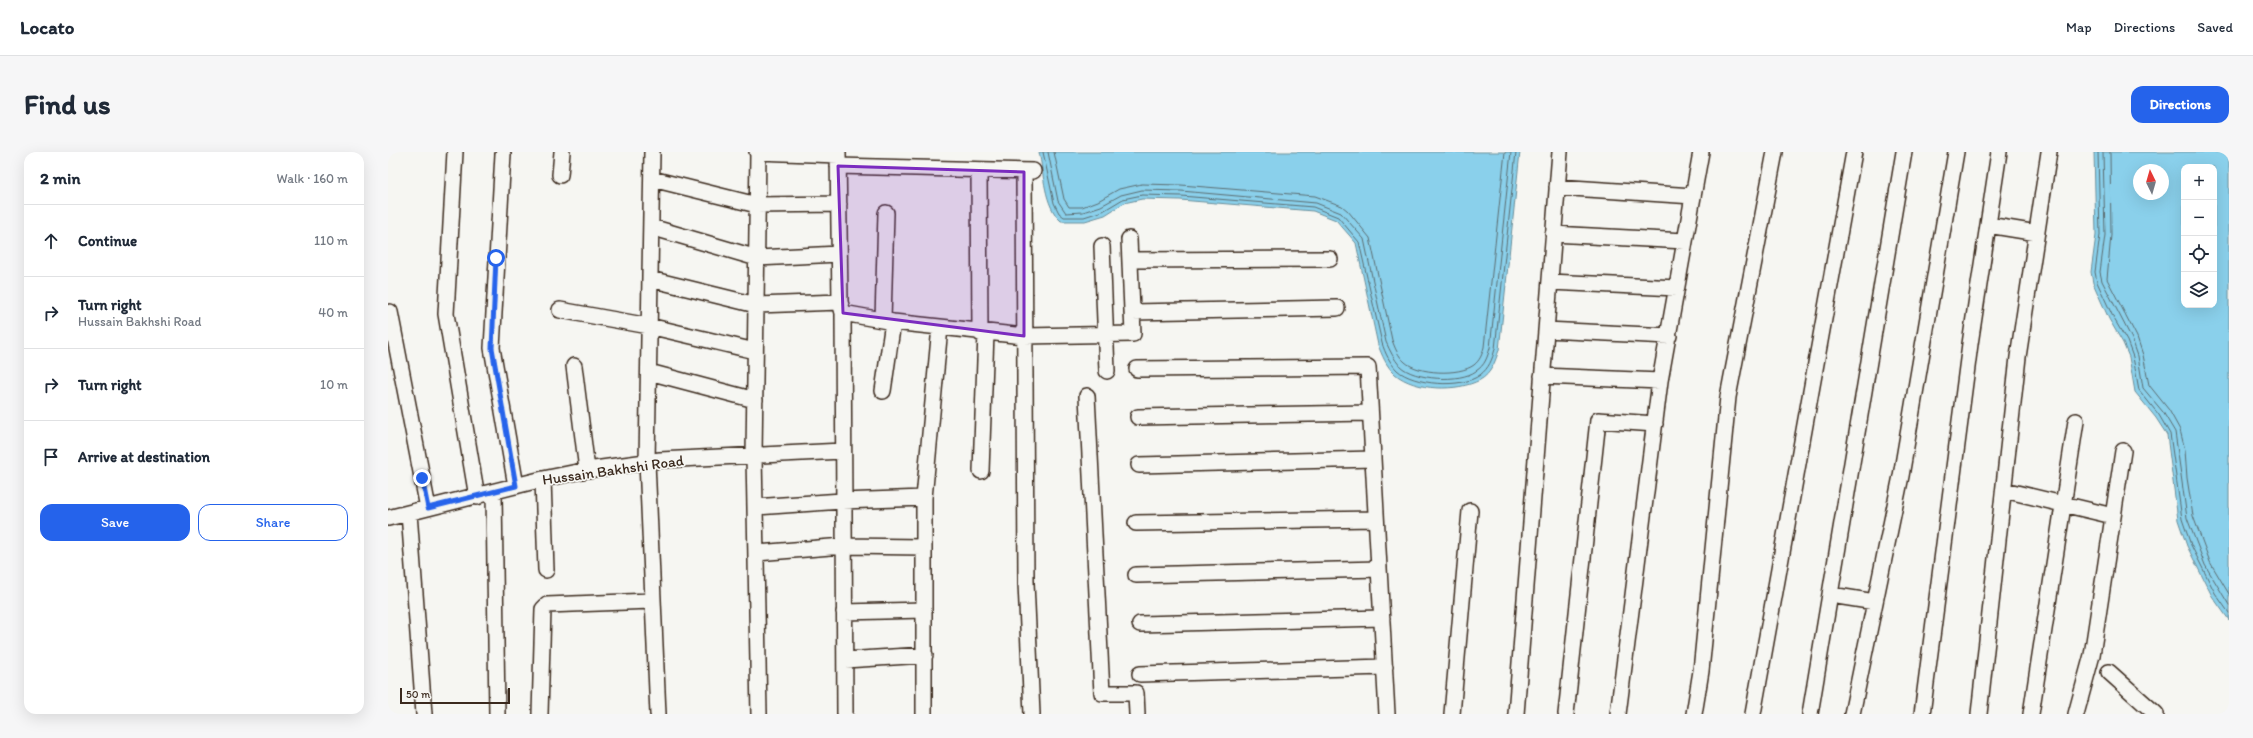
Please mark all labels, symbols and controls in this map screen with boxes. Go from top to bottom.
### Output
text: Locato [20,16,74,39]
text: Map [2066,19,2092,36]
text: Directions [2114,19,2175,36]
text: Saved [2197,19,2233,36]
button: Directions [2131,86,2229,123]
text: Find us [24,87,111,121]
north arrow [2133,164,2169,200]
map controls [2181,164,2217,308]
button: + [2181,164,2217,200]
text: 2 min [40,168,80,188]
text: Walk · 160 m [277,171,348,186]
button: − [2181,200,2217,236]
icon: ahead [40,230,62,252]
text: Continue [78,232,137,250]
text: 110 m [314,233,348,248]
button: locate [2181,236,2217,272]
route start [487,249,505,267]
button: layers [2181,272,2217,308]
text: Turn right [78,296,142,314]
icon: right [40,302,62,324]
text: 40 m [318,305,348,320]
text: Hussain Bakhshi Road [78,314,202,329]
icon: right [40,374,62,396]
text: Turn right [78,376,142,394]
text: 10 m [320,377,348,392]
icon: arrive [40,446,62,468]
text: Arrive at destination [78,448,210,466]
street label: Hussain Bakhshi Road [541,451,685,489]
route end [413,469,431,487]
button: Save [40,504,190,541]
button: Share [198,504,348,541]
scale bar [400,686,510,705]
text: 50 m [406,688,430,701]

